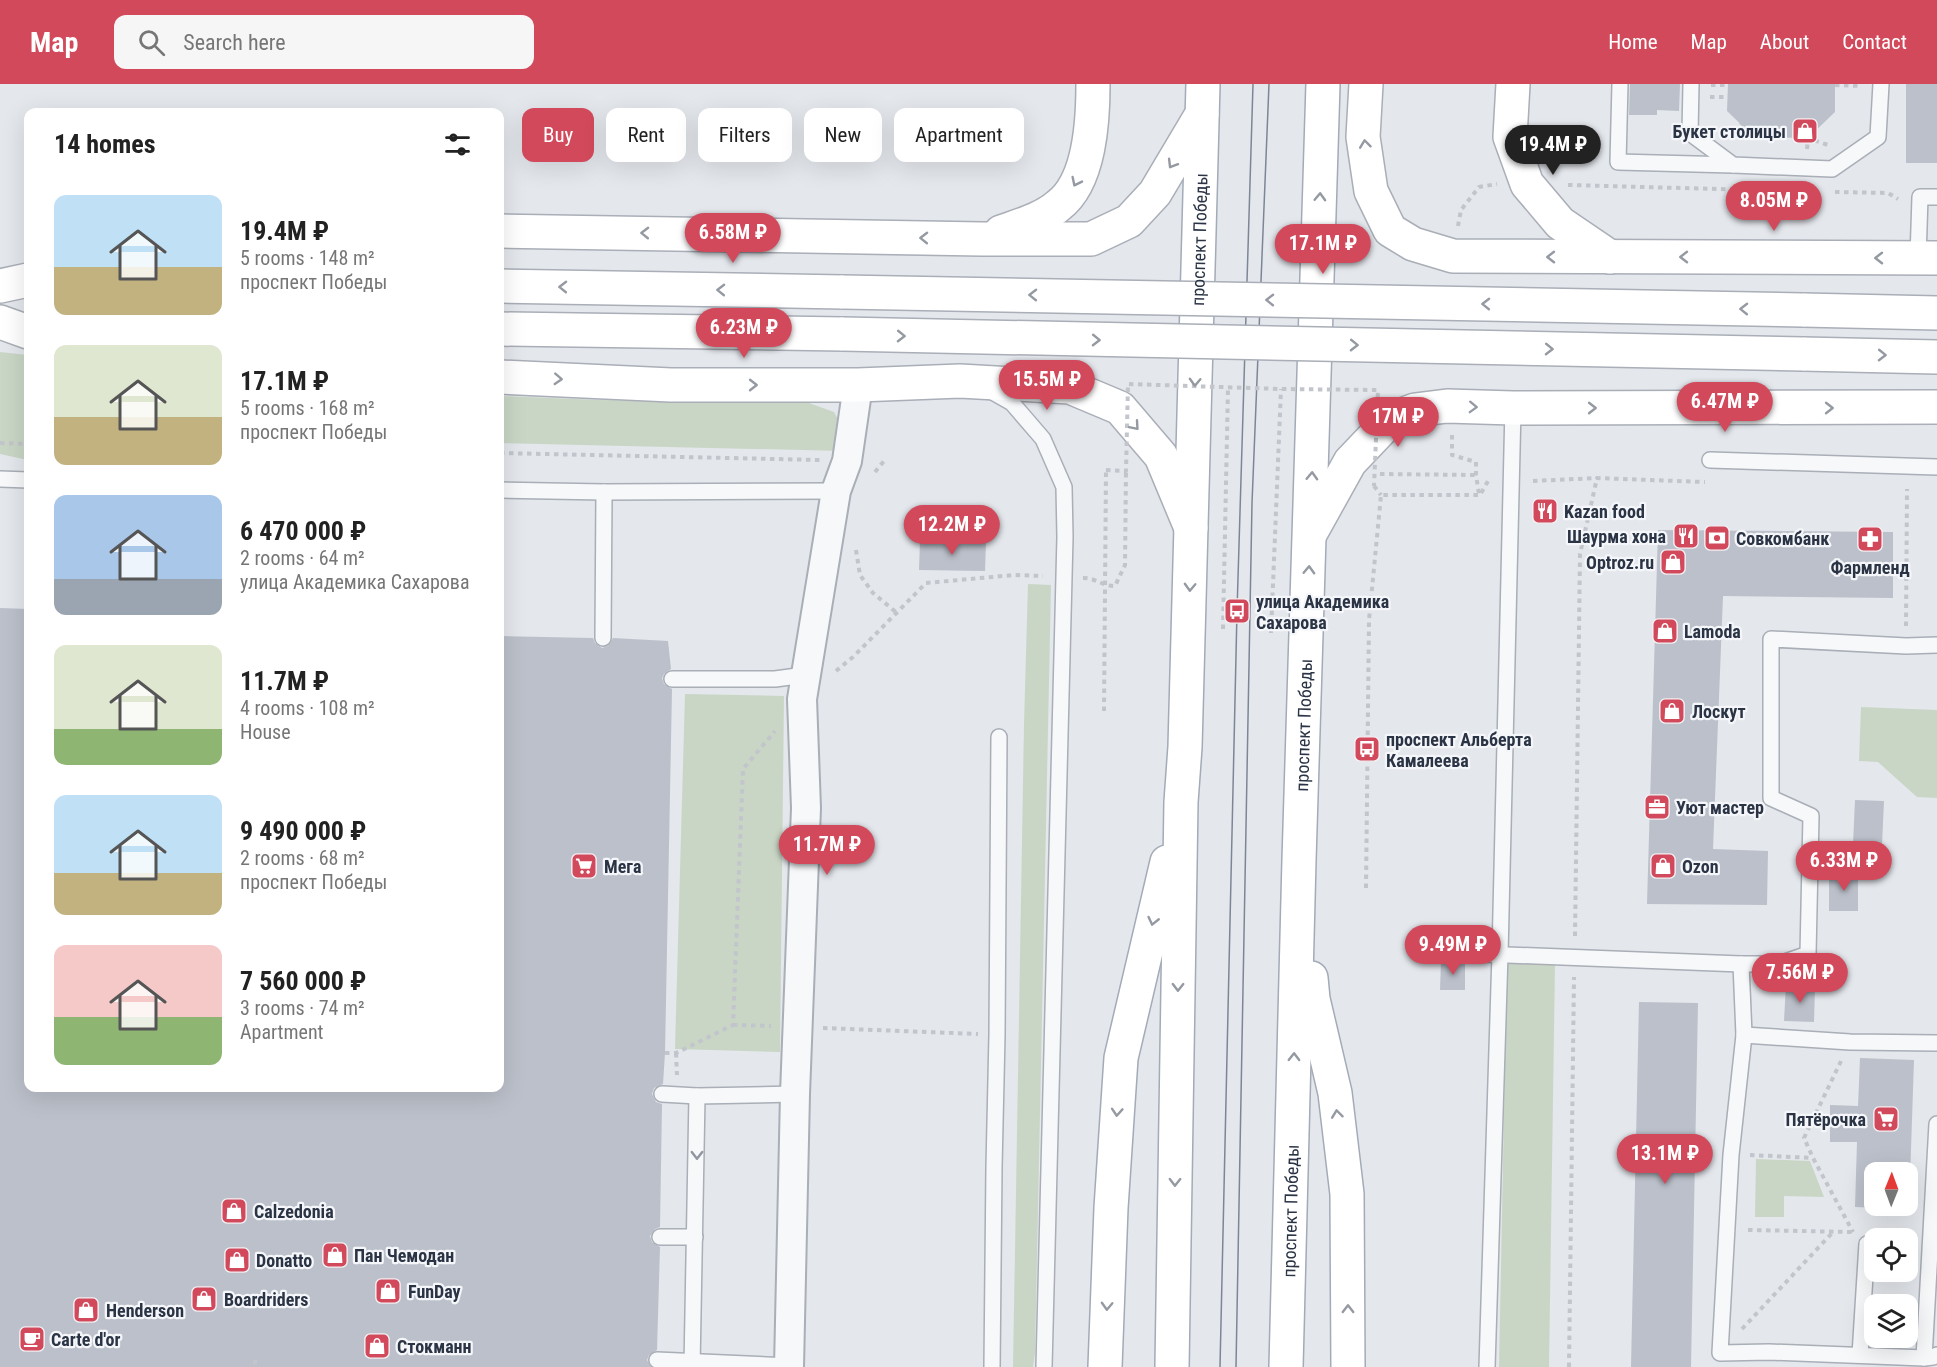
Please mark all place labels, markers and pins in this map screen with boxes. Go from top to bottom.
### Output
shop icon: Букет столицы [1790,116,1820,146]
place label: Букет столицы [1672,121,1786,142]
pin: 19.4M ₽ [1498,125,1608,176]
pin: 8.05M ₽ [1719,181,1829,232]
pin: 6.58M ₽ [678,213,788,264]
pin: 17.1M ₽ [1268,224,1378,275]
pin: 6.23M ₽ [689,308,799,359]
pin: 15.5M ₽ [992,360,1102,411]
pin: 6.47M ₽ [1670,382,1780,433]
pin: 17M ₽ [1356,397,1440,448]
restaurant icon: Kazan food [1530,496,1560,526]
place label: Kazan food [1564,501,1645,522]
pin: 12.2M ₽ [897,505,1007,556]
restaurant icon: Шаурма хона [1671,521,1701,551]
bank icon: Совкомбанк [1702,523,1732,553]
pharmacy icon: Фармленд [1855,524,1885,554]
place label: Шаурма хона [1567,526,1666,547]
place label: Совкомбанк [1736,528,1829,549]
shop icon: Optroz.ru [1658,547,1688,577]
place label: Optroz.ru [1586,552,1654,573]
place label: Фармленд [1830,557,1910,578]
place label: улица Академика Сахарова [1256,591,1389,633]
bus stop icon: улица Академика Сахарова [1222,596,1252,626]
shop icon: Lamoda [1650,616,1680,646]
place label: Lamoda [1684,621,1741,642]
shop icon: Лоскут [1657,696,1687,726]
place label: Лоскут [1692,701,1746,722]
place label: проспект Альберта Камалеева [1386,729,1532,771]
bus stop icon: проспект Альберта Камалеева [1352,734,1382,764]
office icon: Уют мастер [1642,792,1672,822]
place label: Уют мастер [1676,797,1764,818]
pin: 11.7M ₽ [772,825,882,876]
pin: 6.33M ₽ [1789,841,1899,892]
supermarket icon: Мега [569,851,599,881]
shop icon: Ozon [1648,851,1678,881]
place label: Мега [604,856,641,877]
place label: Ozon [1682,856,1719,877]
pin: 9.49M ₽ [1398,925,1508,976]
pin: 7.56M ₽ [1745,953,1855,1004]
supermarket icon: Пятёрочка [1871,1104,1901,1134]
place label: Пятёрочка [1786,1109,1866,1130]
pin: 13.1M ₽ [1610,1134,1720,1185]
shop icon: Calzedonia [219,1196,249,1226]
place label: Calzedonia [254,1201,334,1222]
shop icon: Пан Чемодан [320,1240,350,1270]
shop icon: Donatto [222,1245,252,1275]
place label: Пан Чемодан [354,1245,454,1266]
place label: Donatto [256,1250,312,1271]
shop icon: FunDay [373,1276,403,1306]
place label: FunDay [408,1281,461,1302]
shop icon: Boardriders [189,1284,219,1314]
place label: Boardriders [224,1289,308,1310]
shop icon: Henderson [71,1295,101,1325]
place label: Henderson [106,1300,184,1321]
cafe icon: Carte d'or [17,1324,47,1354]
place label: Carte d'or [51,1329,120,1350]
shop icon: Стокманн [362,1331,392,1361]
place label: Стокманн [397,1336,472,1357]

